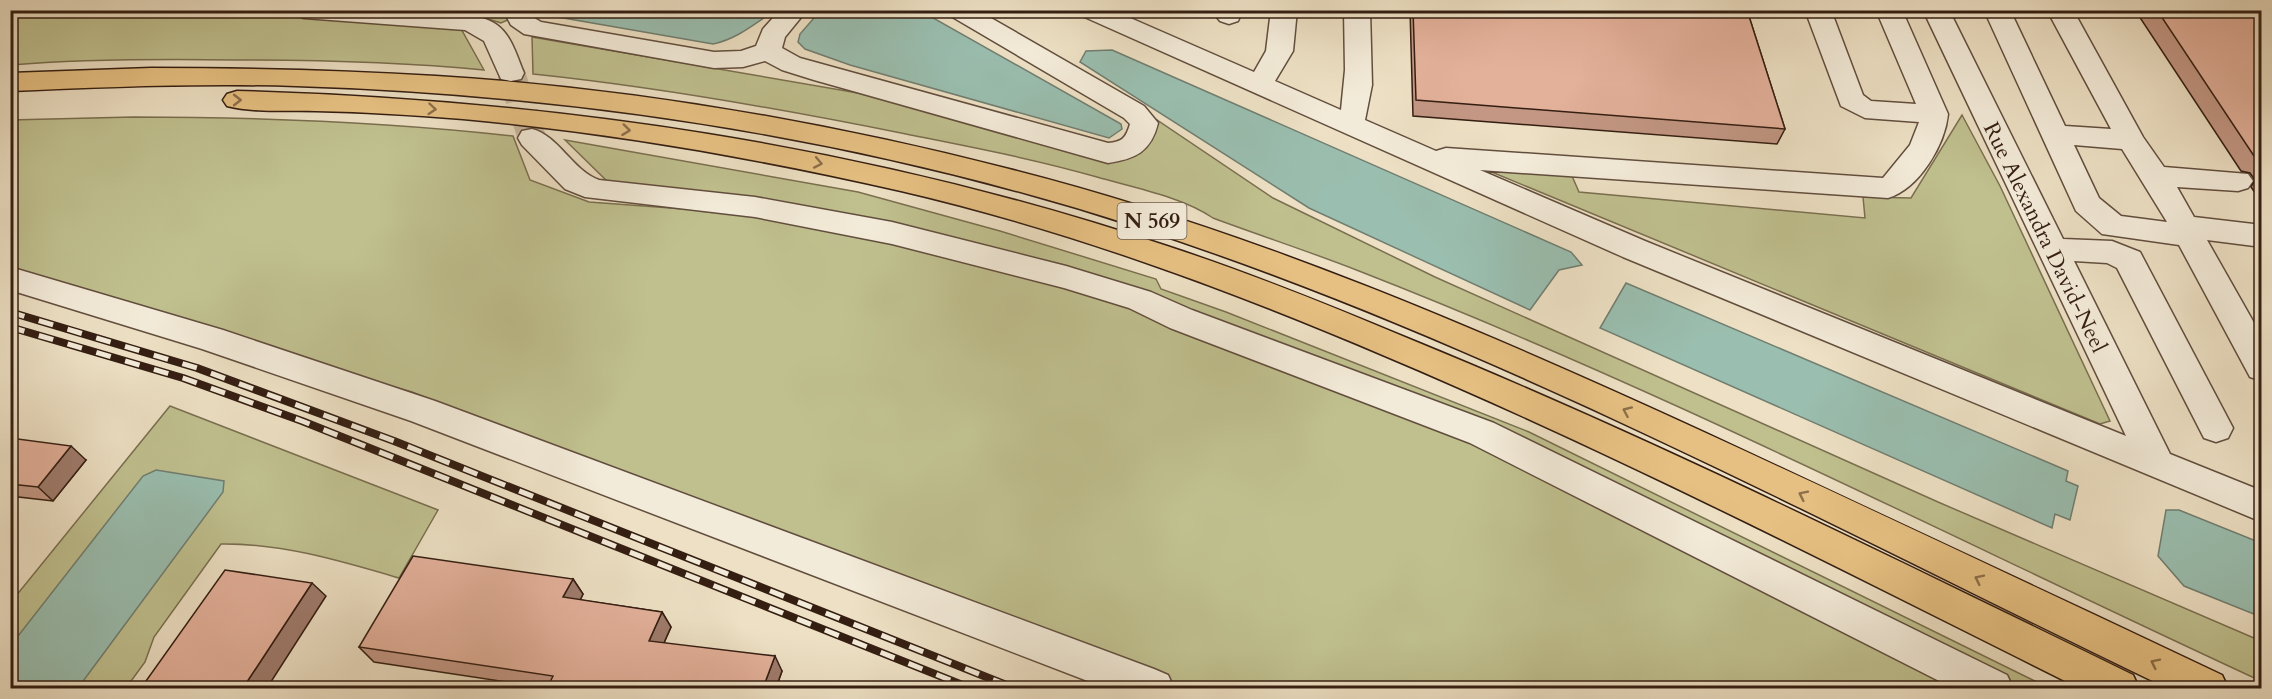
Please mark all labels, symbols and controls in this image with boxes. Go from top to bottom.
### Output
one-way arrow [232,94,241,106]
one-way arrow [427,102,436,115]
street label: Rue Alexandra David-Neel [1976,117,2114,358]
one-way arrow [621,123,630,135]
one-way arrow [812,156,822,169]
road number: N 569 [1118,203,1186,239]
one-way arrow [1623,407,1634,419]
one-way arrow [1799,490,1810,502]
one-way arrow [1975,575,1986,587]
one-way arrow [2151,659,2162,671]

